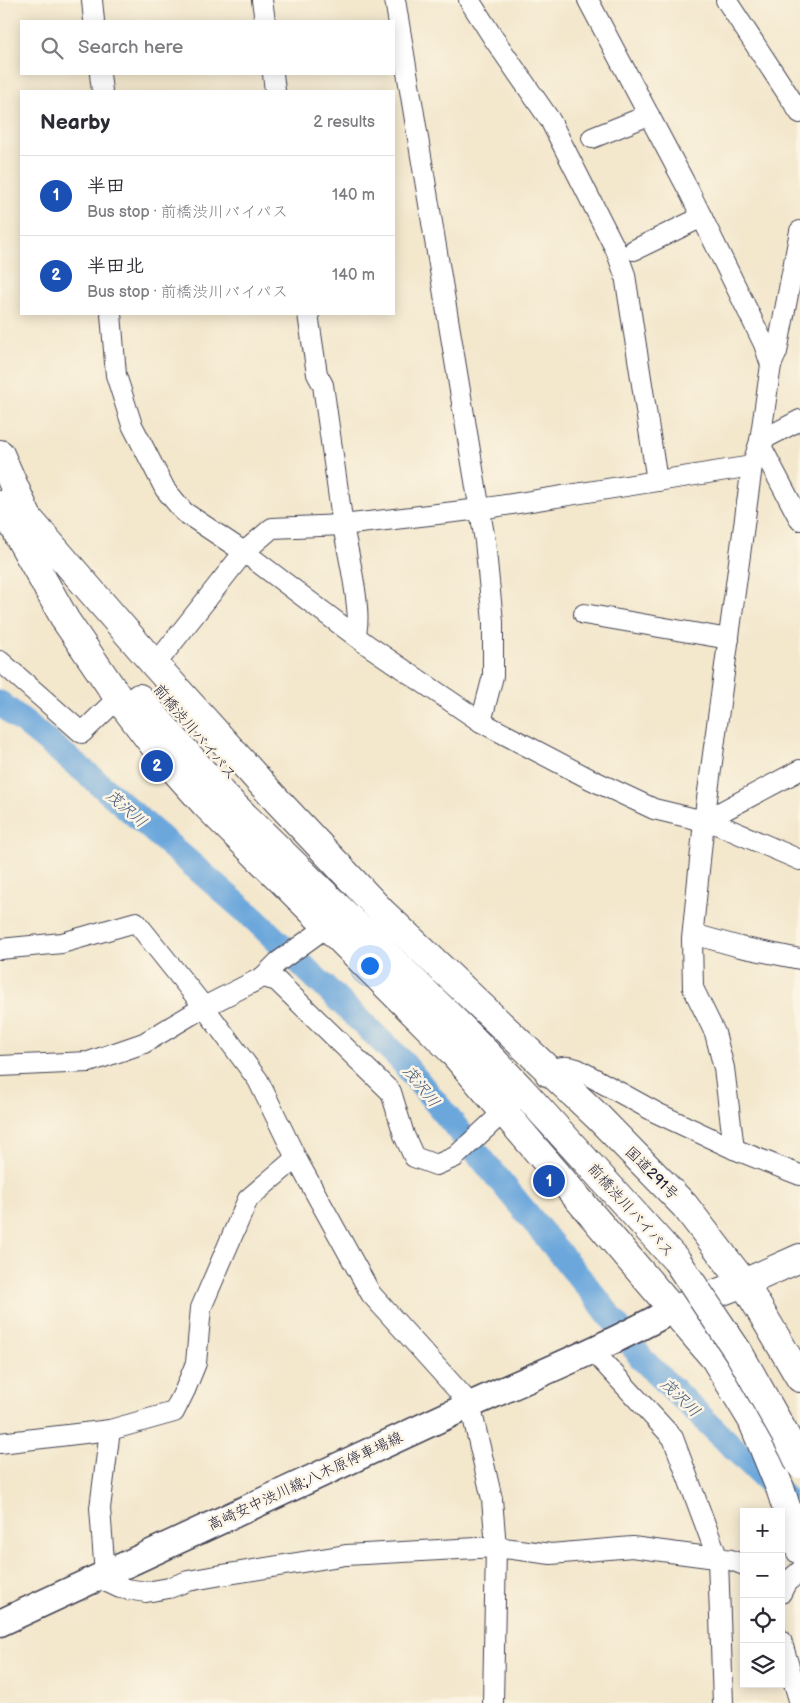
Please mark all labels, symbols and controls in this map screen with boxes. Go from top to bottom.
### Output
search box [20,20,395,75]
icon: search [38,34,66,62]
text: Search here [78,36,183,59]
text: Nearby [40,110,110,135]
text: 2 results [313,113,375,132]
text: 半田 [87,175,125,198]
text: 1 [53,186,59,205]
text: 140 m [332,186,375,205]
text: Bus stop · 前橋渋川バイパス [87,203,288,222]
text: 半田北 [87,255,144,278]
text: 2 [51,266,61,285]
text: 140 m [332,266,375,285]
text: Bus stop · 前橋渋川バイパス [87,283,288,302]
street label: 前橋渋川バイパス [149,680,240,784]
pin: 2 [141,747,173,785]
water label: 茂沢川 [102,786,150,832]
your location [357,953,383,979]
water label: 茂沢川 [398,1062,443,1112]
street label: 国道291号 [621,1142,683,1204]
street label: 前橋渋川バイパス [584,1159,678,1261]
pin: 1 [533,1162,565,1200]
water label: 茂沢川 [656,1375,704,1422]
street label: 高崎安中渋川線;八木原停車場線 [205,1428,406,1535]
map controls [740,1508,785,1688]
button: + [740,1508,785,1553]
button: − [740,1553,785,1598]
button: locate [740,1598,785,1643]
button: layers [740,1643,785,1688]

